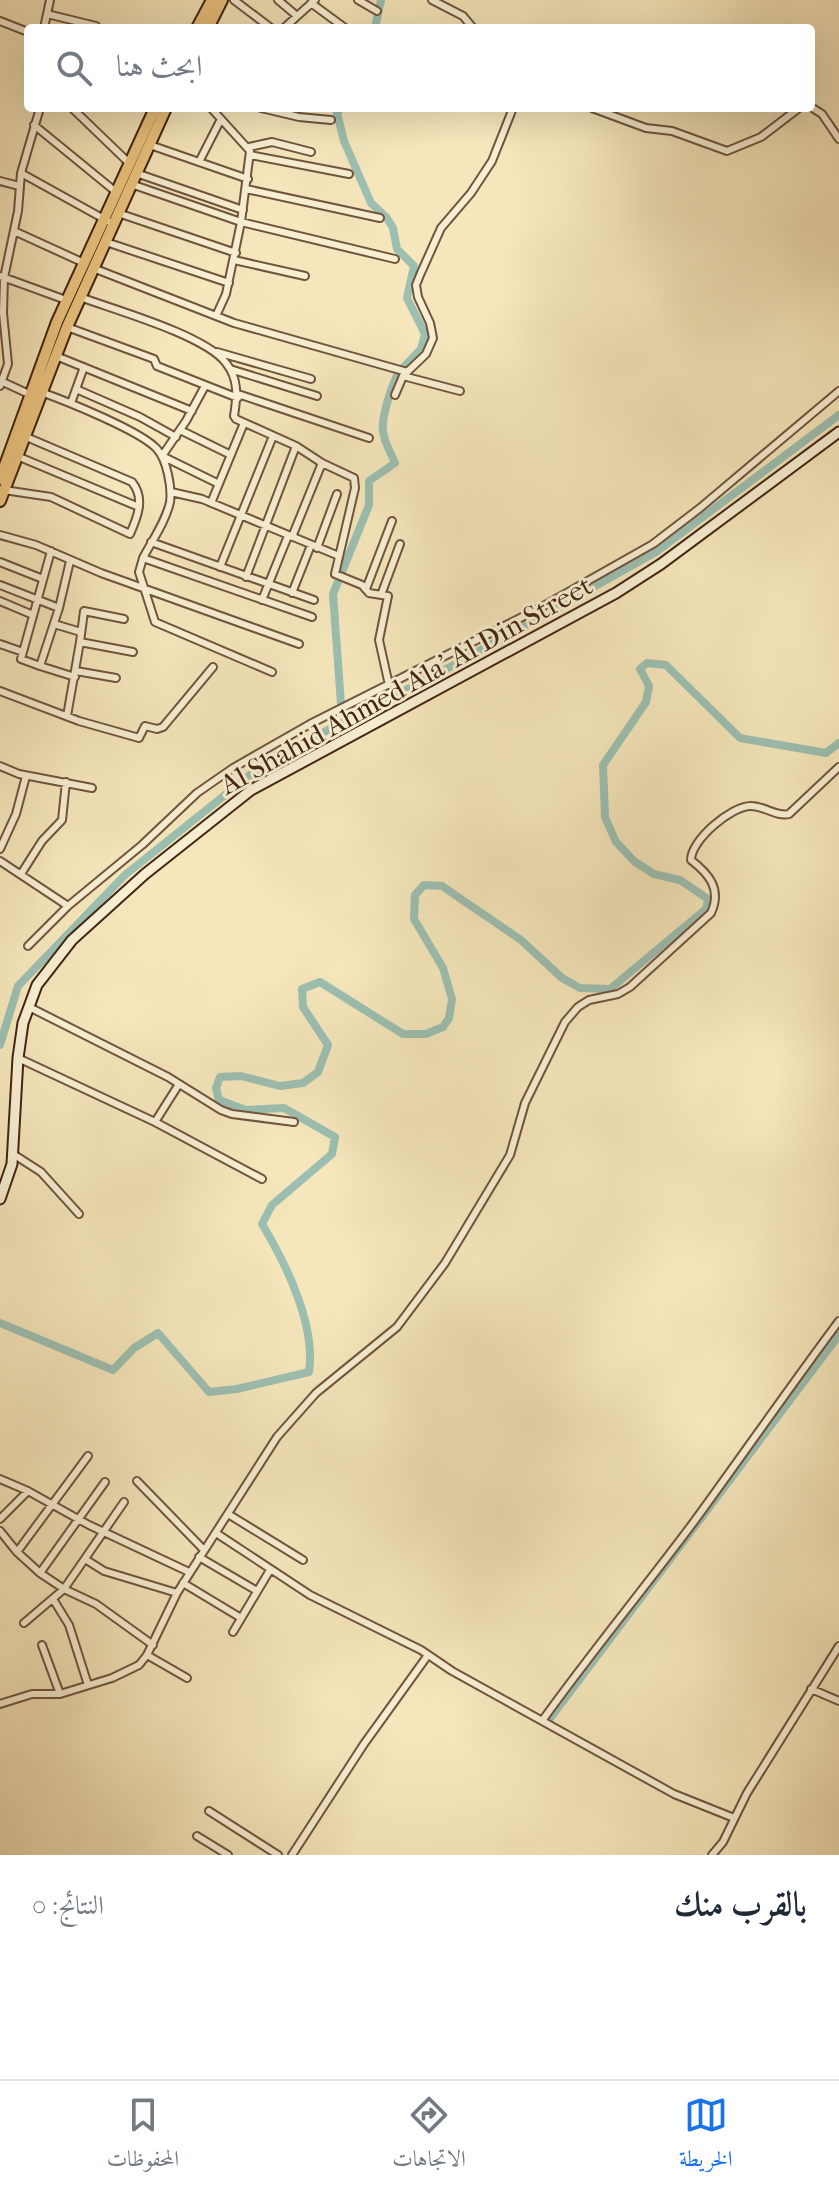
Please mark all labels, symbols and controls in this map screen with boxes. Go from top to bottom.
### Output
search box [24,24,815,112]
icon: search [52,46,96,90]
text: ابحث هنا [116,49,202,84]
street label: Al Shahid Ahmed Ala' Al Din Street [213,569,598,802]
text: بالقرب منك [674,1884,807,1924]
text: النتائج: 0 [32,1890,104,1921]
tab: المحفوظات [107,2093,179,2180]
tab: الاتجاهات [392,2093,466,2180]
tab: الخريطة [679,2093,732,2180]

